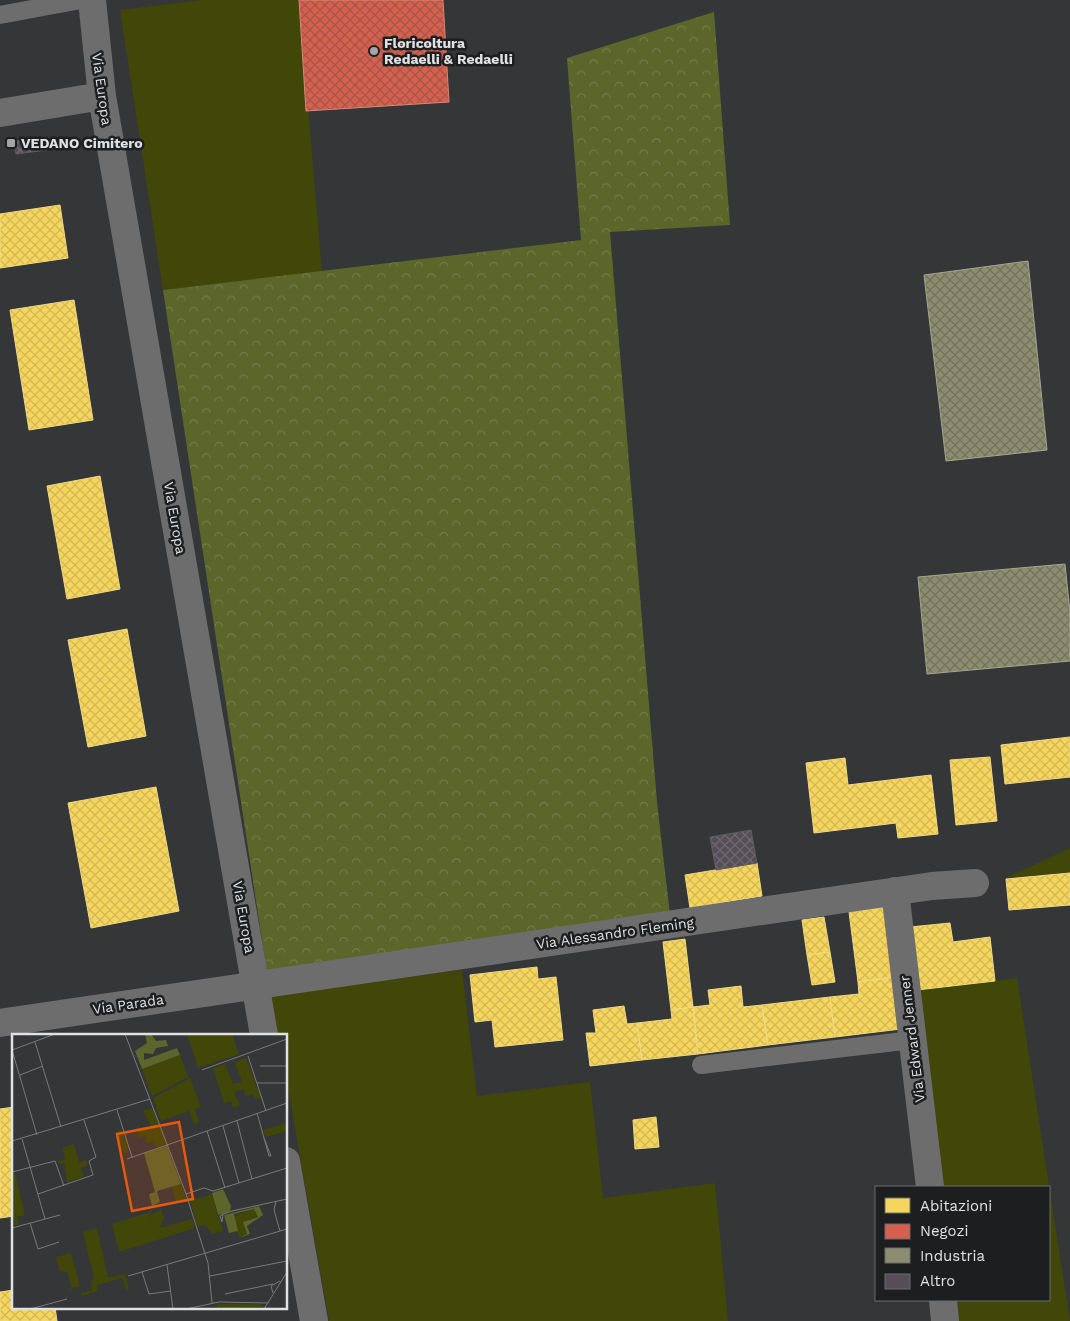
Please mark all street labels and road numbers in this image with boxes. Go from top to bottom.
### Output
street label: Via Europa [89,52,115,126]
street label: Via Europa [161,481,189,555]
street label: Via Europa [230,880,258,954]
street label: Via Alessandro Fleming [535,914,695,952]
street label: Via Edward Jenner [896,974,928,1103]
street label: Via Parada [91,991,165,1017]

